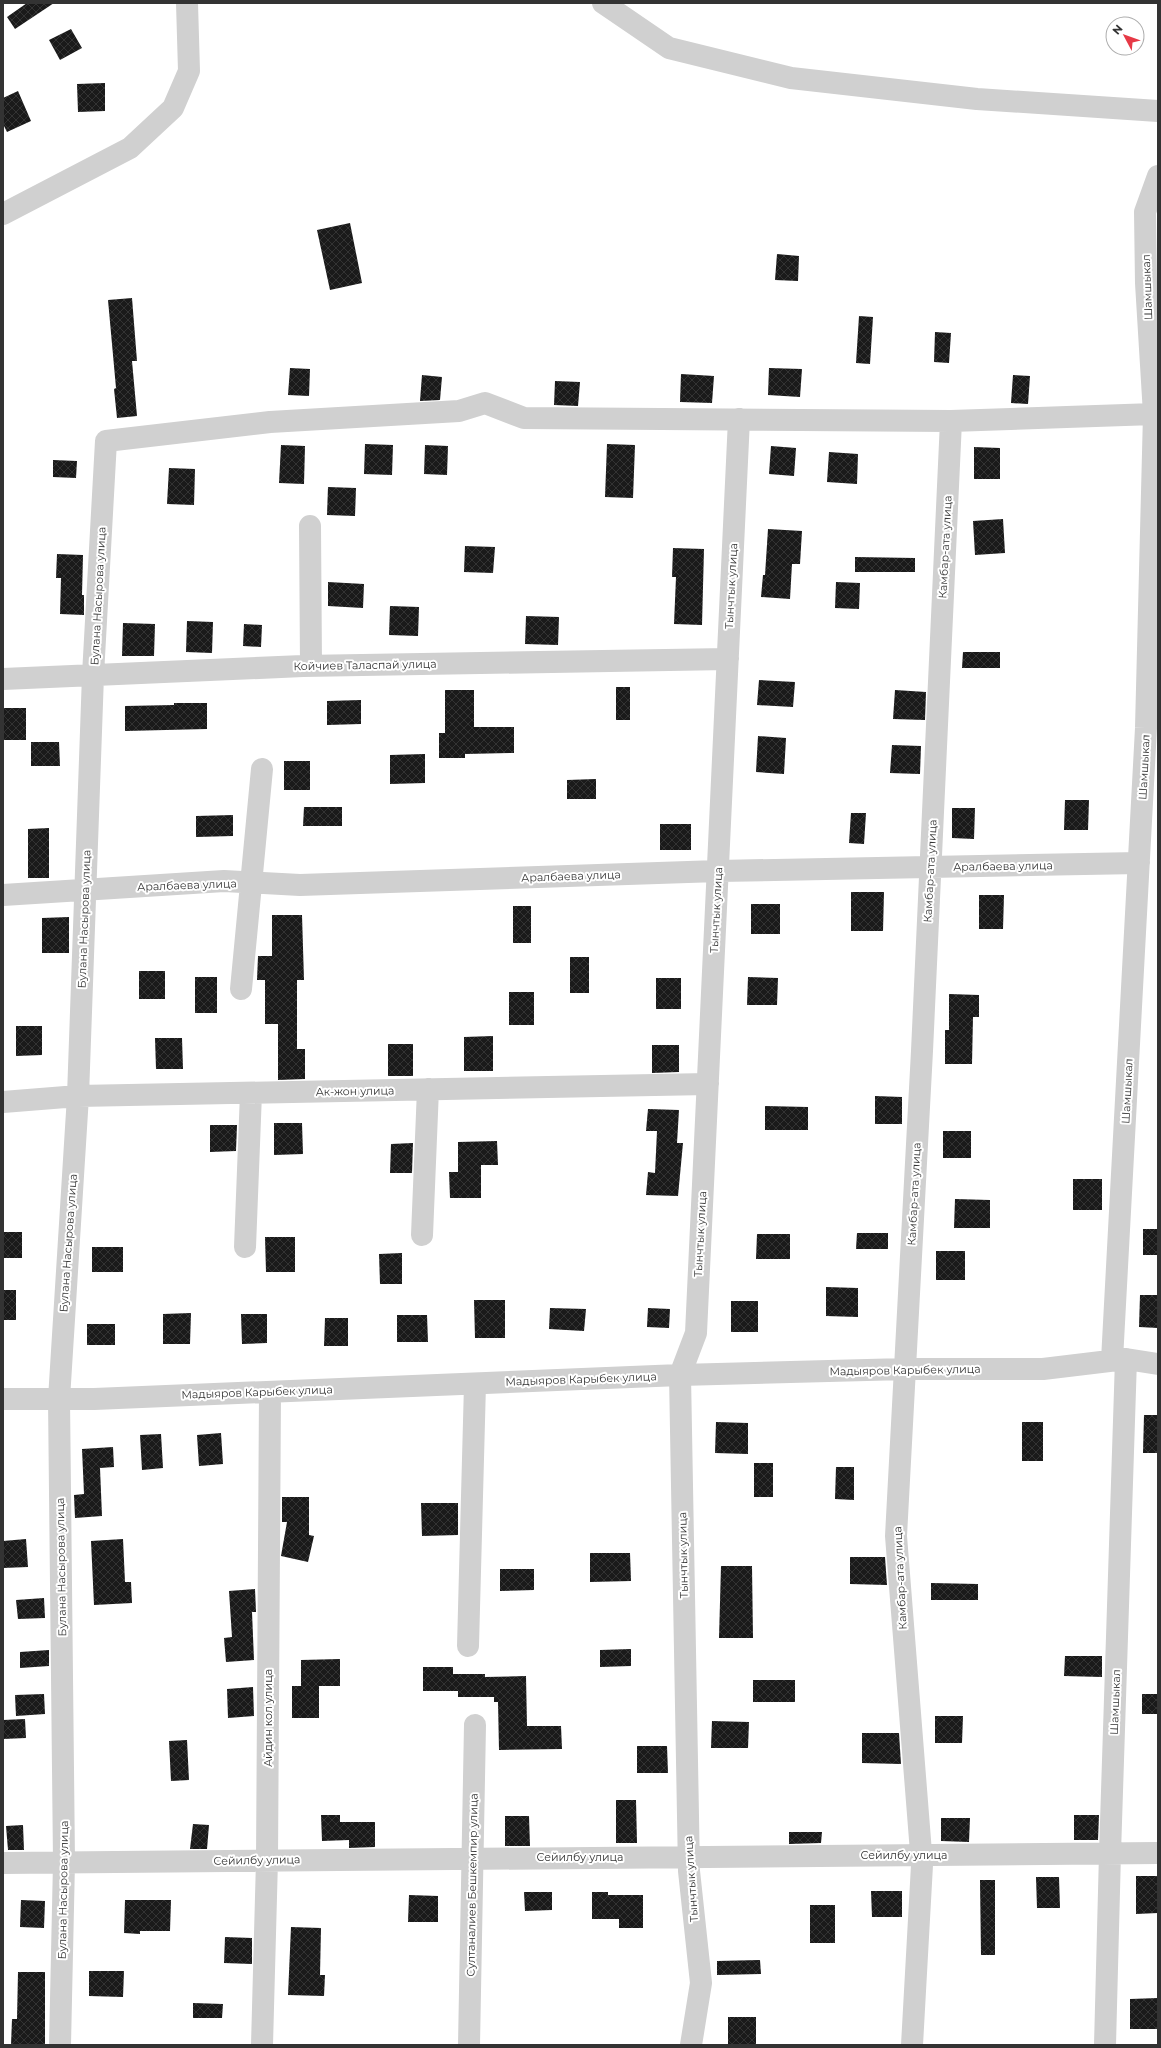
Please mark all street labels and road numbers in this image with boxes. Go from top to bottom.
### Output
street label: Шамшыкал [1139,254,1155,320]
street label: Камбар-ата улица [935,495,955,599]
street label: Булана Насырова улица [87,526,109,666]
street label: Тынчтык улица [722,542,740,630]
street label: Койчиев Таласпай улица [293,657,437,673]
street label: Шамшыкал [1135,734,1153,800]
street label: Камбар-ата улица [920,819,940,923]
street label: Булана Насырова улица [75,849,93,989]
street label: Аралбаева улица [953,858,1053,874]
street label: Тынчтык улица [707,866,725,954]
street label: Аралбаева улица [521,867,621,885]
street label: Аралбаева улица [137,876,237,894]
street label: Шамшыкал [1118,1058,1136,1124]
street label: Ак-жон улица [315,1083,395,1099]
street label: Камбар-ата улица [904,1142,924,1246]
street label: Булана Насырова улица [56,1173,80,1313]
street label: Тынчтык улица [691,1190,709,1278]
street label: Мадыяров Карыбек улица [829,1362,981,1378]
street label: Мадыяров Карыбек улица [505,1369,657,1389]
street label: Мадыяров Карыбек улица [181,1382,333,1402]
street label: Булана Насырова улица [53,1497,69,1637]
street label: Тынчтык улица [675,1512,691,1598]
street label: Камбар-ата улица [890,1526,910,1630]
street label: Айдин кол улица [261,1669,275,1767]
street label: Шамшыкал [1107,1669,1123,1735]
street label: Султаналиев Бешкемпир улица [463,1793,481,1977]
street label: Булана Насырова улица [55,1820,71,1960]
street label: Тынчтык улица [681,1835,701,1923]
street label: Сейилбу улица [861,1848,947,1862]
street label: Сейилбу улица [537,1850,623,1864]
street label: Сейилбу улица [213,1852,301,1868]

